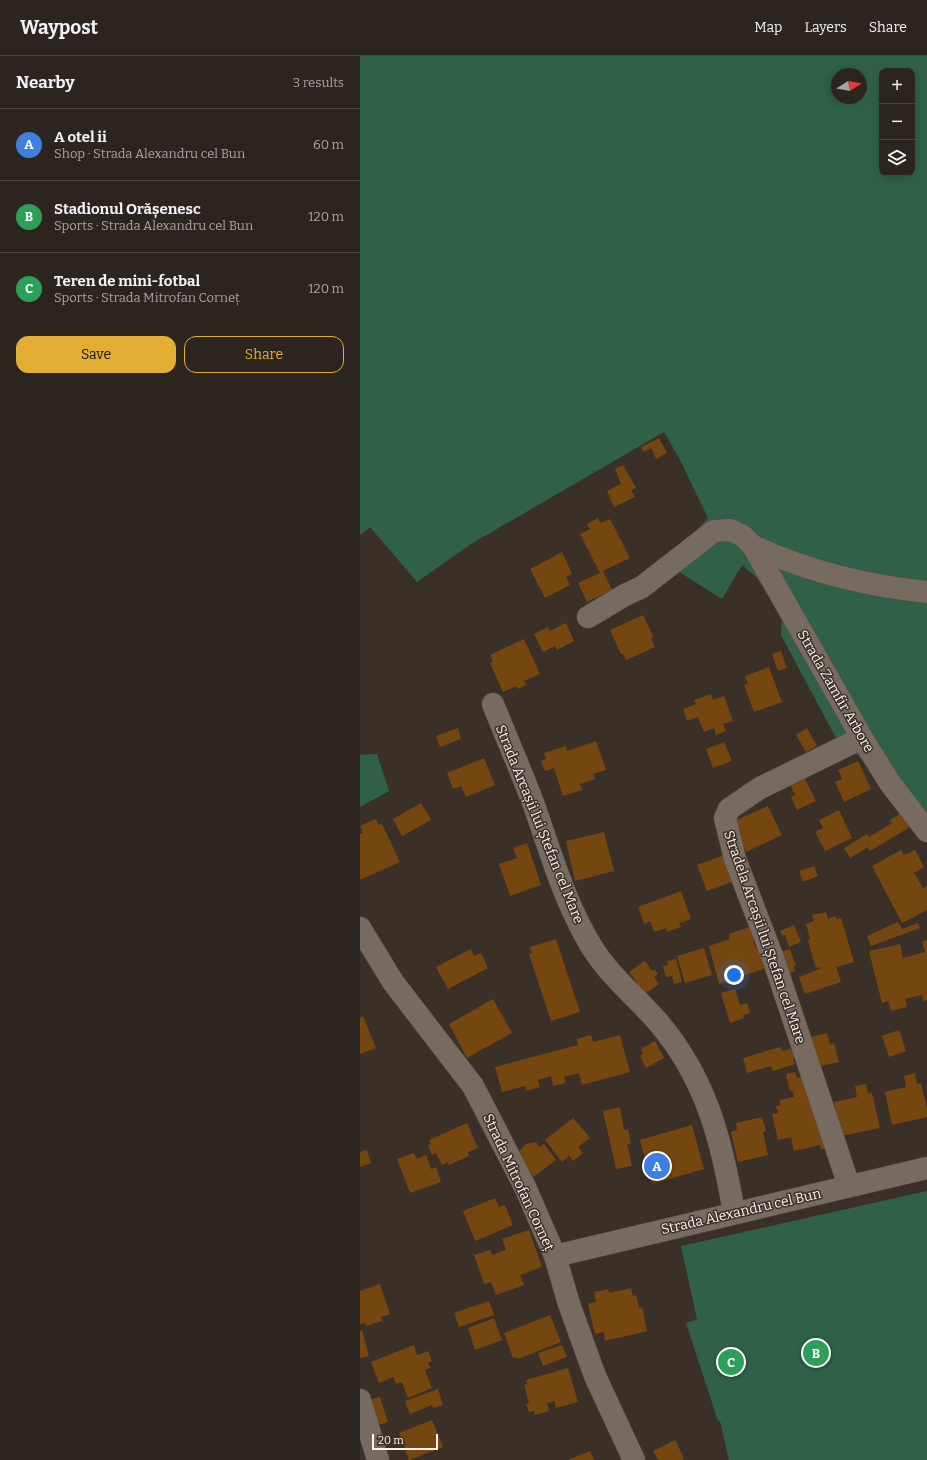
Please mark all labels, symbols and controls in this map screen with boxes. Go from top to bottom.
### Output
text: Waypost [20,16,98,39]
text: Map [754,19,782,36]
text: Layers [804,19,847,36]
text: Share [869,19,907,36]
north arrow [831,68,867,104]
map controls [879,68,915,176]
button: + [879,68,915,104]
text: Nearby [16,72,75,93]
text: 3 results [293,75,344,90]
button: − [879,104,915,140]
text: A otel ii [54,128,107,146]
text: A [24,137,34,152]
text: 60 m [313,137,344,152]
button: layers [879,140,915,176]
text: Shop · Strada Alexandru cel Bun [54,146,245,161]
text: Stadionul Orășenesc [54,200,201,218]
text: B [25,209,33,224]
text: 120 m [308,209,344,224]
text: Sports · Strada Alexandru cel Bun [54,218,253,233]
text: Teren de mini-fotbal [54,272,200,290]
text: C [25,281,33,296]
text: 120 m [308,281,344,296]
text: Sports · Strada Mitrofan Corneț [54,290,240,305]
button: Save [16,336,176,373]
button: Share [184,336,344,373]
street label: Strada Zamfir Arbore [794,627,878,755]
street label: Strada Arcașii lui Ștefan cel Mare [491,722,587,926]
street label: Stradela Arcașii lui Ștefan cel Mare [719,828,809,1046]
your location [724,965,744,985]
street label: Strada Mitrofan Corneț [478,1111,558,1254]
pin: A [644,1151,670,1181]
street label: Strada Alexandru cel Bun [659,1185,823,1238]
pin: B [803,1338,829,1368]
pin: C [718,1347,744,1377]
scale bar [372,1432,438,1451]
text: 20 m [378,1434,404,1447]

